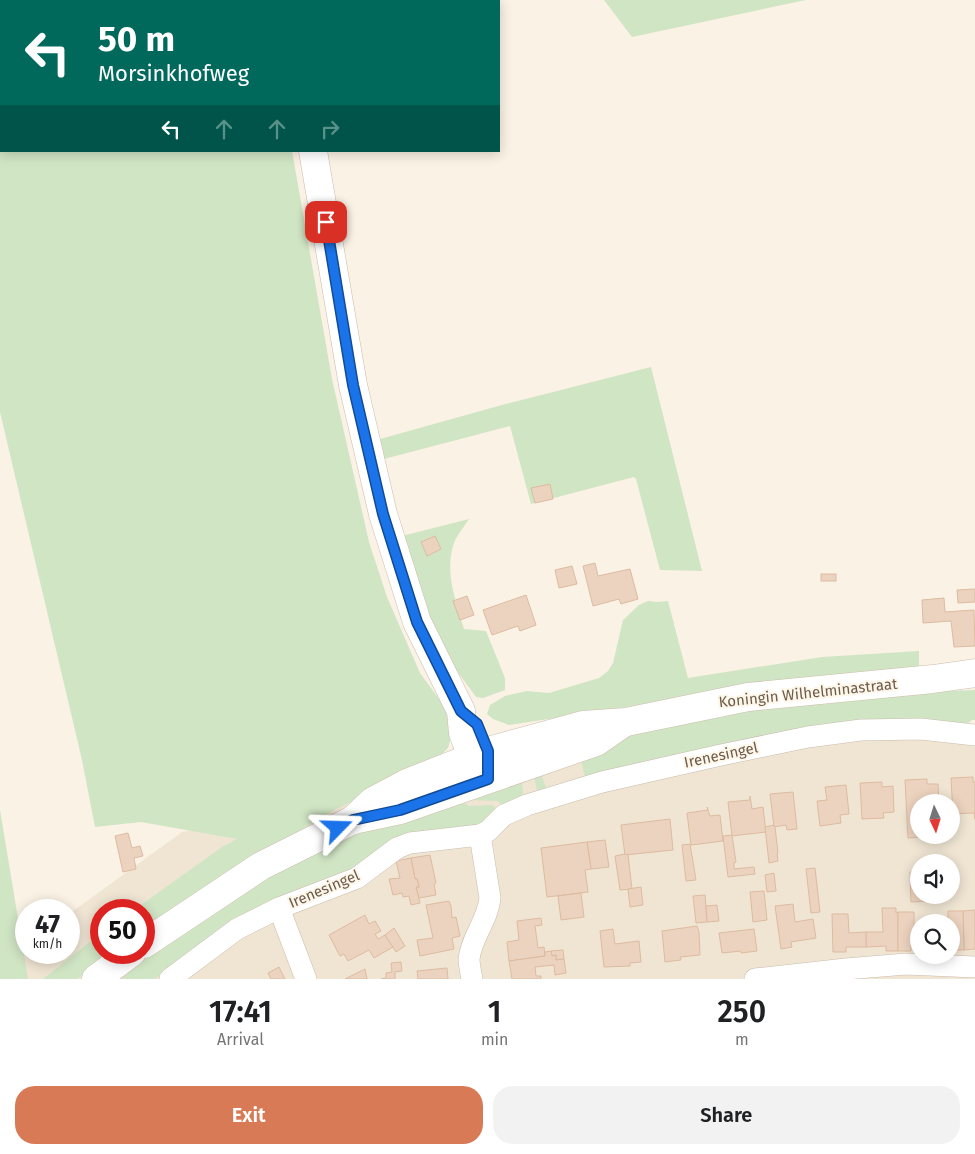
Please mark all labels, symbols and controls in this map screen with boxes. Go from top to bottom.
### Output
text: 50 m [98,18,175,60]
icon: left [15,20,80,85]
text: Morsinkhofweg [98,60,249,87]
icon: left [157,115,185,143]
icon: ahead [210,115,238,143]
icon: ahead [263,115,291,143]
icon: right [316,115,344,143]
pin [305,201,347,243]
icon: arrive [312,208,340,236]
street label: Koningin Wilhelminastraat [718,675,899,711]
street label: Irenesingel [682,738,760,772]
north arrow [910,794,960,844]
map controls [910,794,960,964]
position arrow [311,801,363,853]
button: sound [910,854,960,904]
street label: Irenesingel [286,866,363,912]
speed limit sign: 50 [90,899,155,964]
text: 47 [35,910,60,940]
button: search [910,914,960,964]
text: km/h [33,937,62,951]
text: 17:41 [209,994,272,1030]
text: 1 [488,994,502,1030]
text: 250 [717,994,766,1030]
text: Arrival [217,1030,264,1049]
text: min [481,1030,509,1049]
text: m [735,1030,749,1049]
button: Exit [15,1086,483,1144]
button: Share [493,1086,960,1144]

